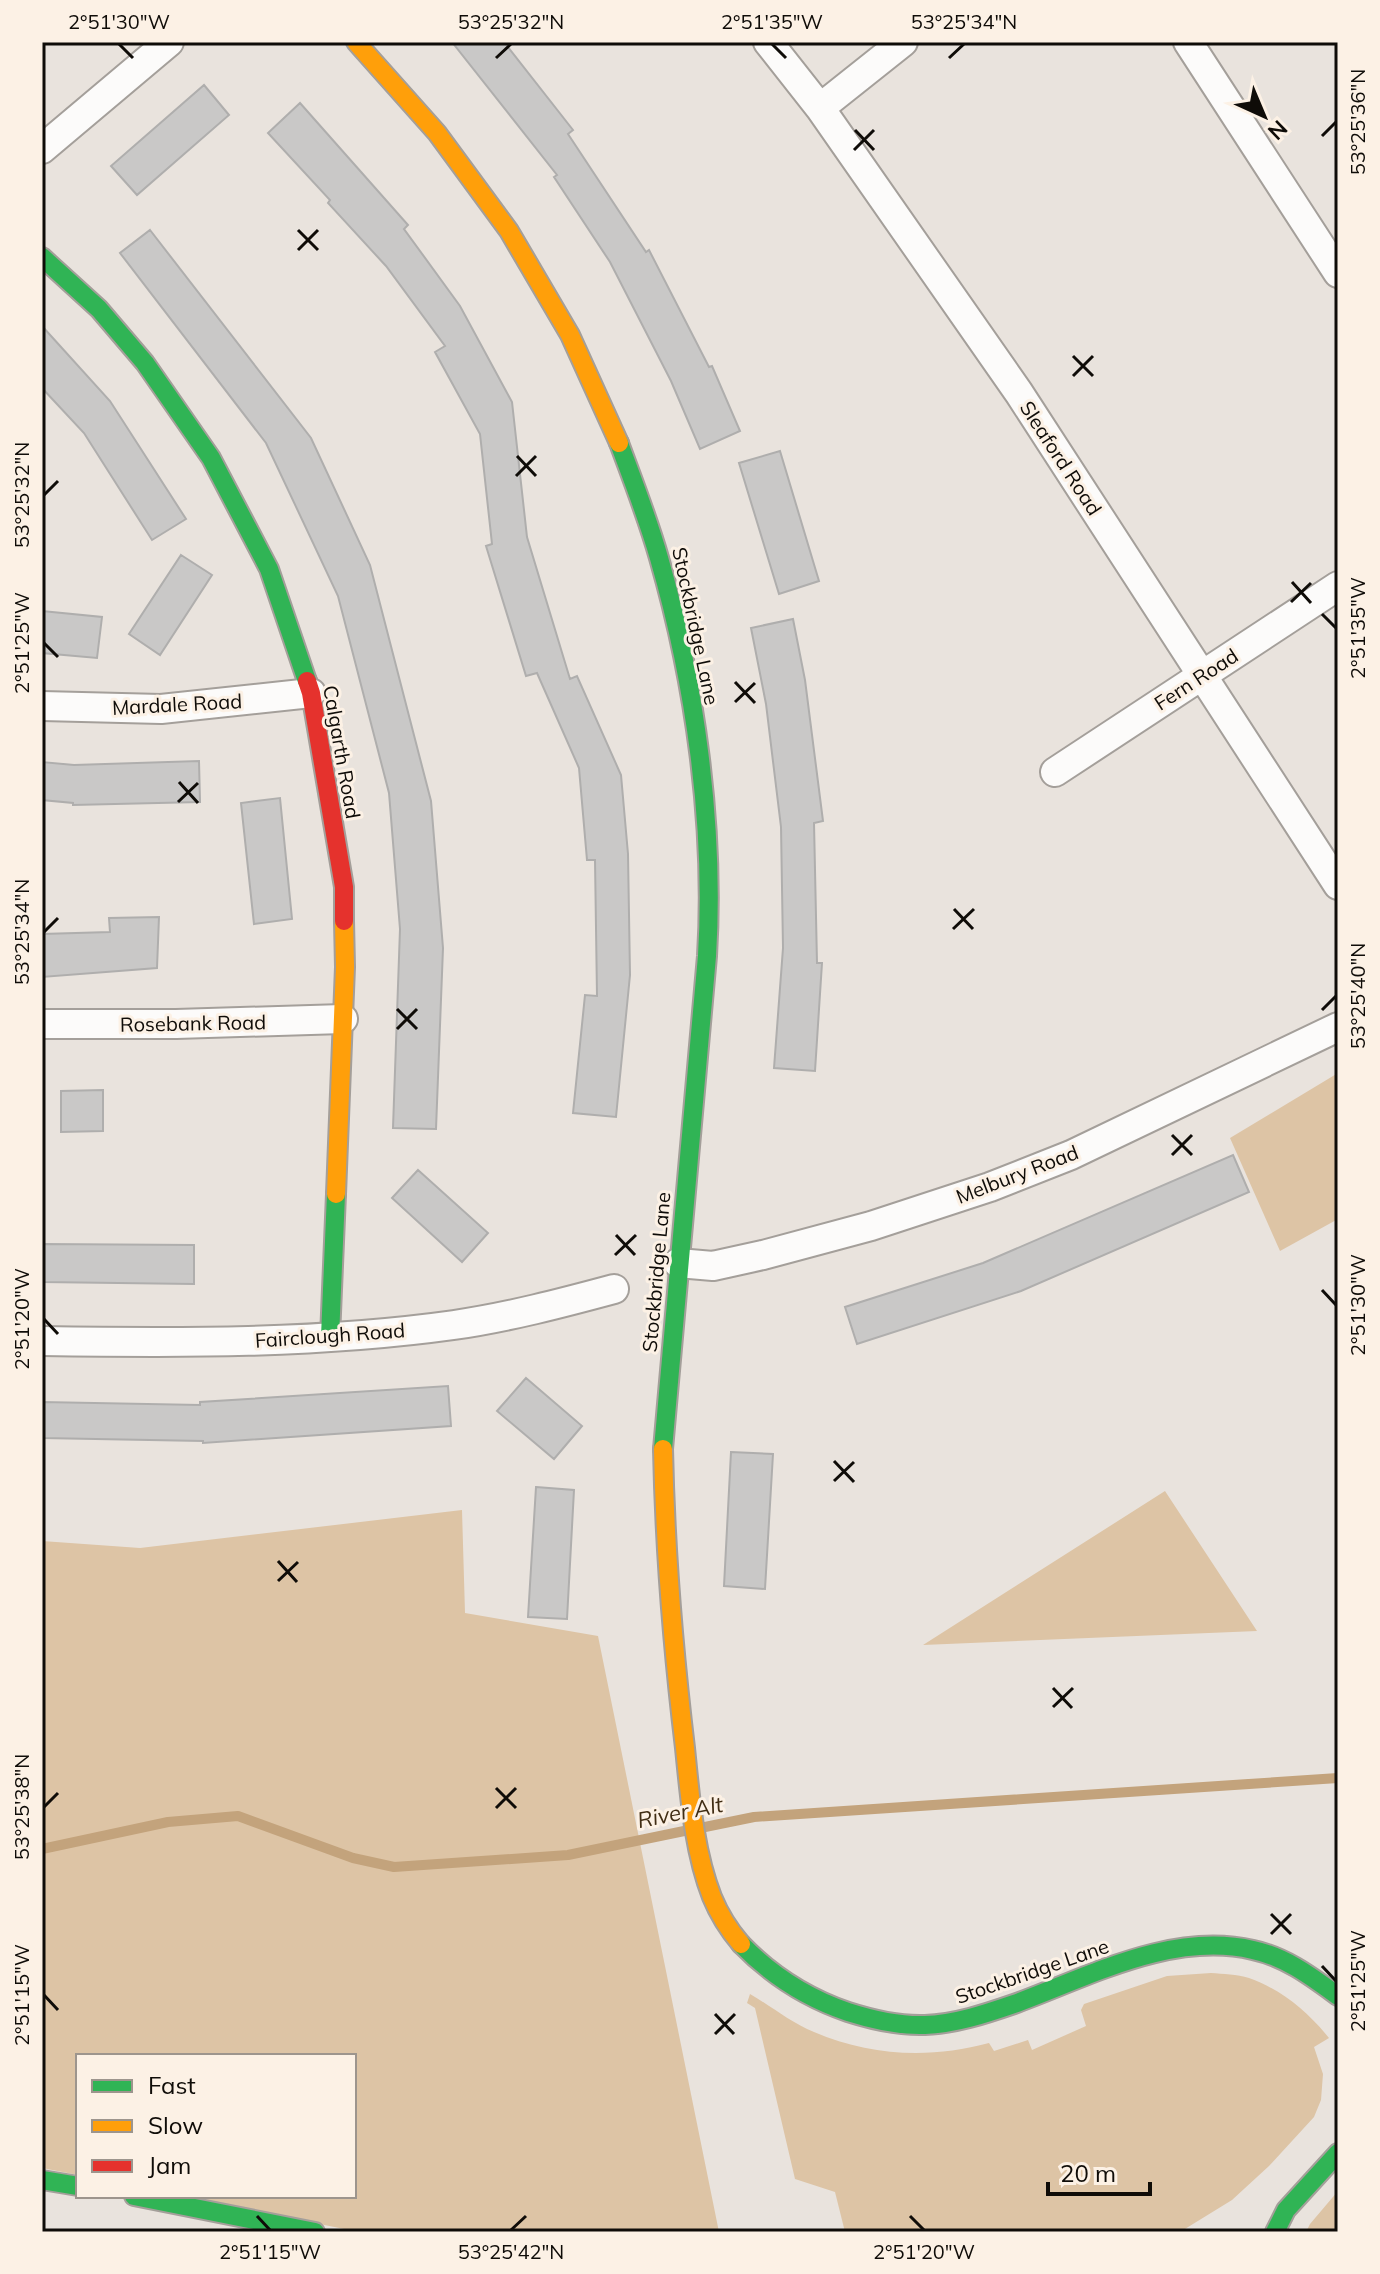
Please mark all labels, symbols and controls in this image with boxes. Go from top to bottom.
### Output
text: 2°51'30"W [68,9,170,34]
text: 53°25'32"N [458,9,564,34]
text: 2°51'35"W [721,9,823,34]
text: 53°25'34"N [911,9,1017,34]
text: 53°25'36"N [1345,69,1370,175]
north arrow [1224,76,1304,156]
text: N [1262,115,1294,146]
street label: Sleaford Road [1015,396,1107,520]
text: 53°25'32"N [9,442,34,548]
street label: Stockbridge Lane [667,545,725,707]
text: 2°51'35"W [1345,577,1370,679]
text: 2°51'25"W [9,592,34,694]
street label: Fern Road [1149,643,1243,715]
street label: Calgarth Road [318,683,366,821]
street label: Mardale Road [111,688,243,720]
text: 53°25'34"N [9,879,34,985]
text: 53°25'40"N [1345,943,1370,1049]
street label: Rosebank Road [120,1009,266,1037]
street label: Melbury Road [952,1139,1082,1209]
street label: Stockbridge Lane [637,1191,675,1353]
text: 2°51'30"W [1345,1254,1370,1356]
text: 2°51'20"W [9,1268,34,1370]
street label: Fairclough Road [254,1317,406,1353]
text: 53°25'38"N [9,1754,34,1860]
water label: River Alt [635,1790,727,1834]
text: 2°51'25"W [1345,1930,1370,2032]
street label: Stockbridge Lane [952,1933,1112,2009]
text: 2°51'15"W [9,1944,34,2046]
legend [76,2054,356,2198]
text: Fast [148,2070,196,2100]
text: Slow [148,2110,203,2140]
scale bar [1048,2146,1150,2196]
text: Jam [148,2150,191,2180]
text: 20 m [1060,2158,1116,2188]
text: 2°51'15"W [219,2239,321,2264]
text: 53°25'42"N [458,2239,564,2264]
text: 2°51'20"W [873,2239,975,2264]

